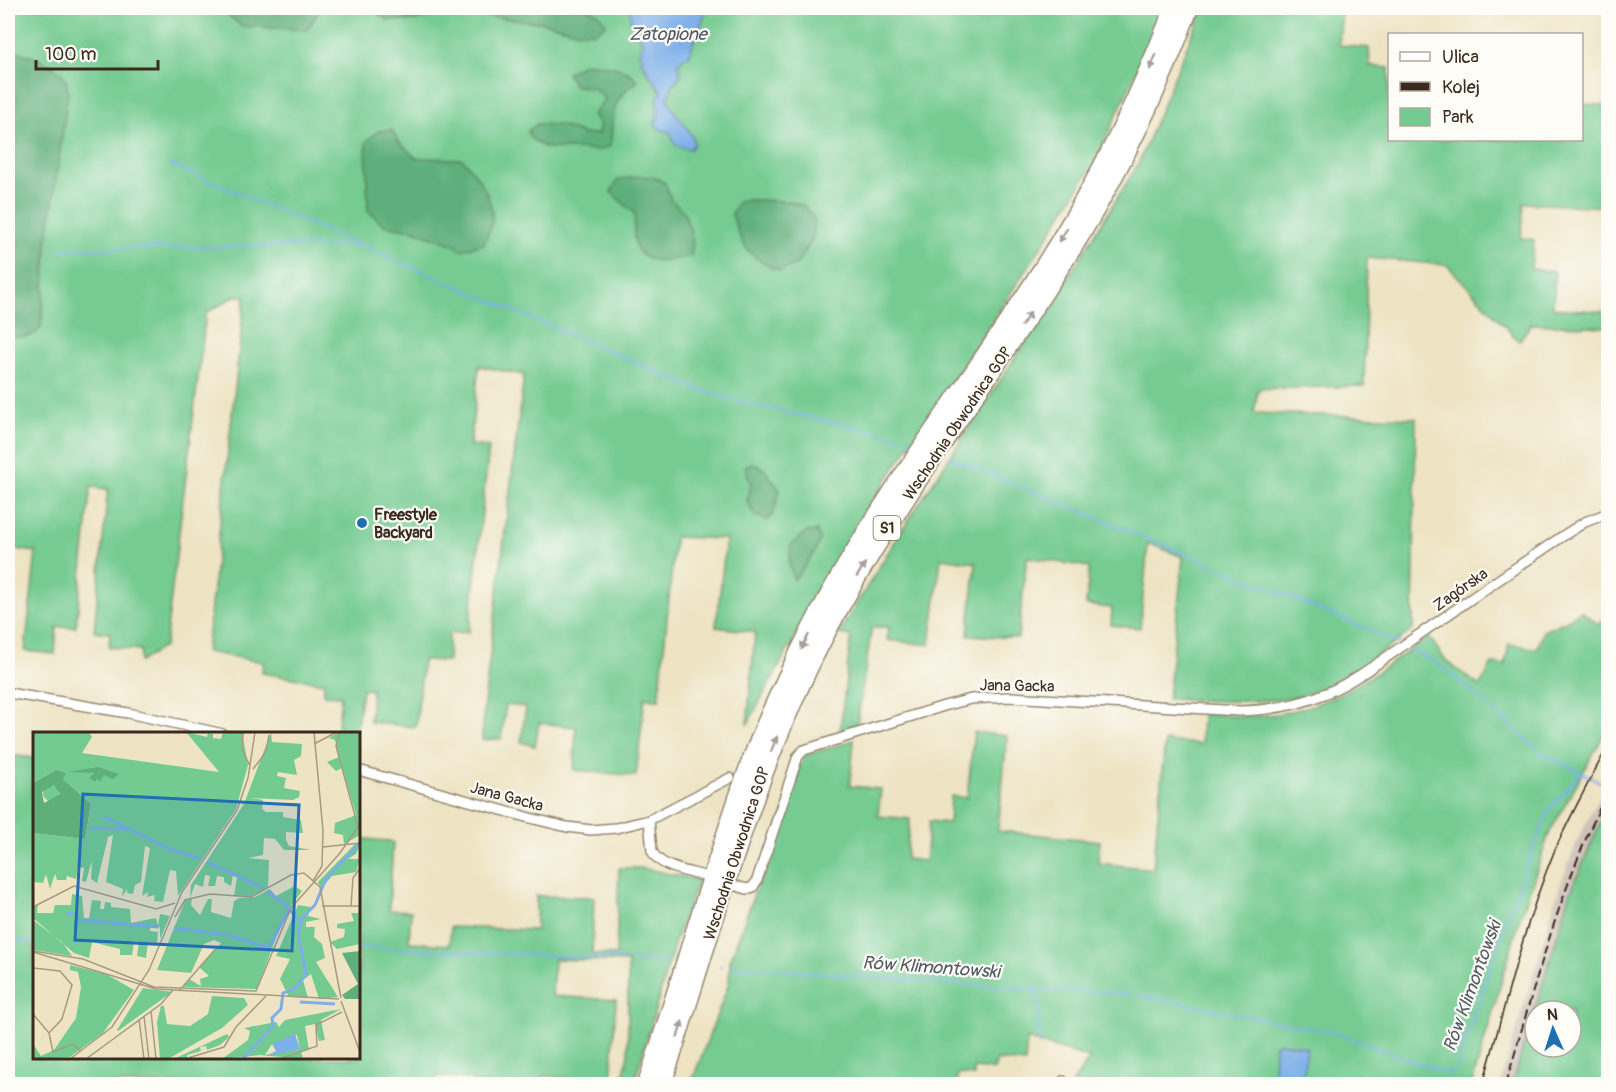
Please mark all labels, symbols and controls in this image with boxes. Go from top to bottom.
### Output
water label: Zatopione [629,23,709,46]
scale bar [36,33,158,71]
legend [1388,33,1583,141]
text: 100 m [45,43,97,66]
text: Ulica [1442,46,1479,69]
one-way arrow [1148,53,1157,71]
text: Kolej [1442,76,1480,99]
text: Park [1442,106,1474,129]
one-way arrow [1057,227,1068,243]
one-way arrow [1020,312,1032,328]
street label: Wschodnia Obwodnica GOP [899,343,1017,504]
place label: Freestyle Backyard [374,505,438,543]
marker: Freestyle Backyard [355,516,369,530]
road number: S1 [874,516,900,540]
one-way arrow [856,561,866,578]
street label: Zagórska [1429,564,1492,616]
one-way arrow [800,634,809,651]
street label: Jana Gacka [979,675,1055,697]
inset map [33,732,360,1059]
one-way arrow [769,735,779,753]
street label: Wschodnia Obwodnica GOP [699,764,775,943]
street label: Jana Gacka [468,778,545,816]
water label: Rów Klimontowski [1438,915,1508,1055]
water label: Rów Klimontowski [862,951,1003,984]
north arrow [1523,999,1583,1059]
text: N [1546,1005,1558,1025]
one-way arrow [676,1020,685,1038]

